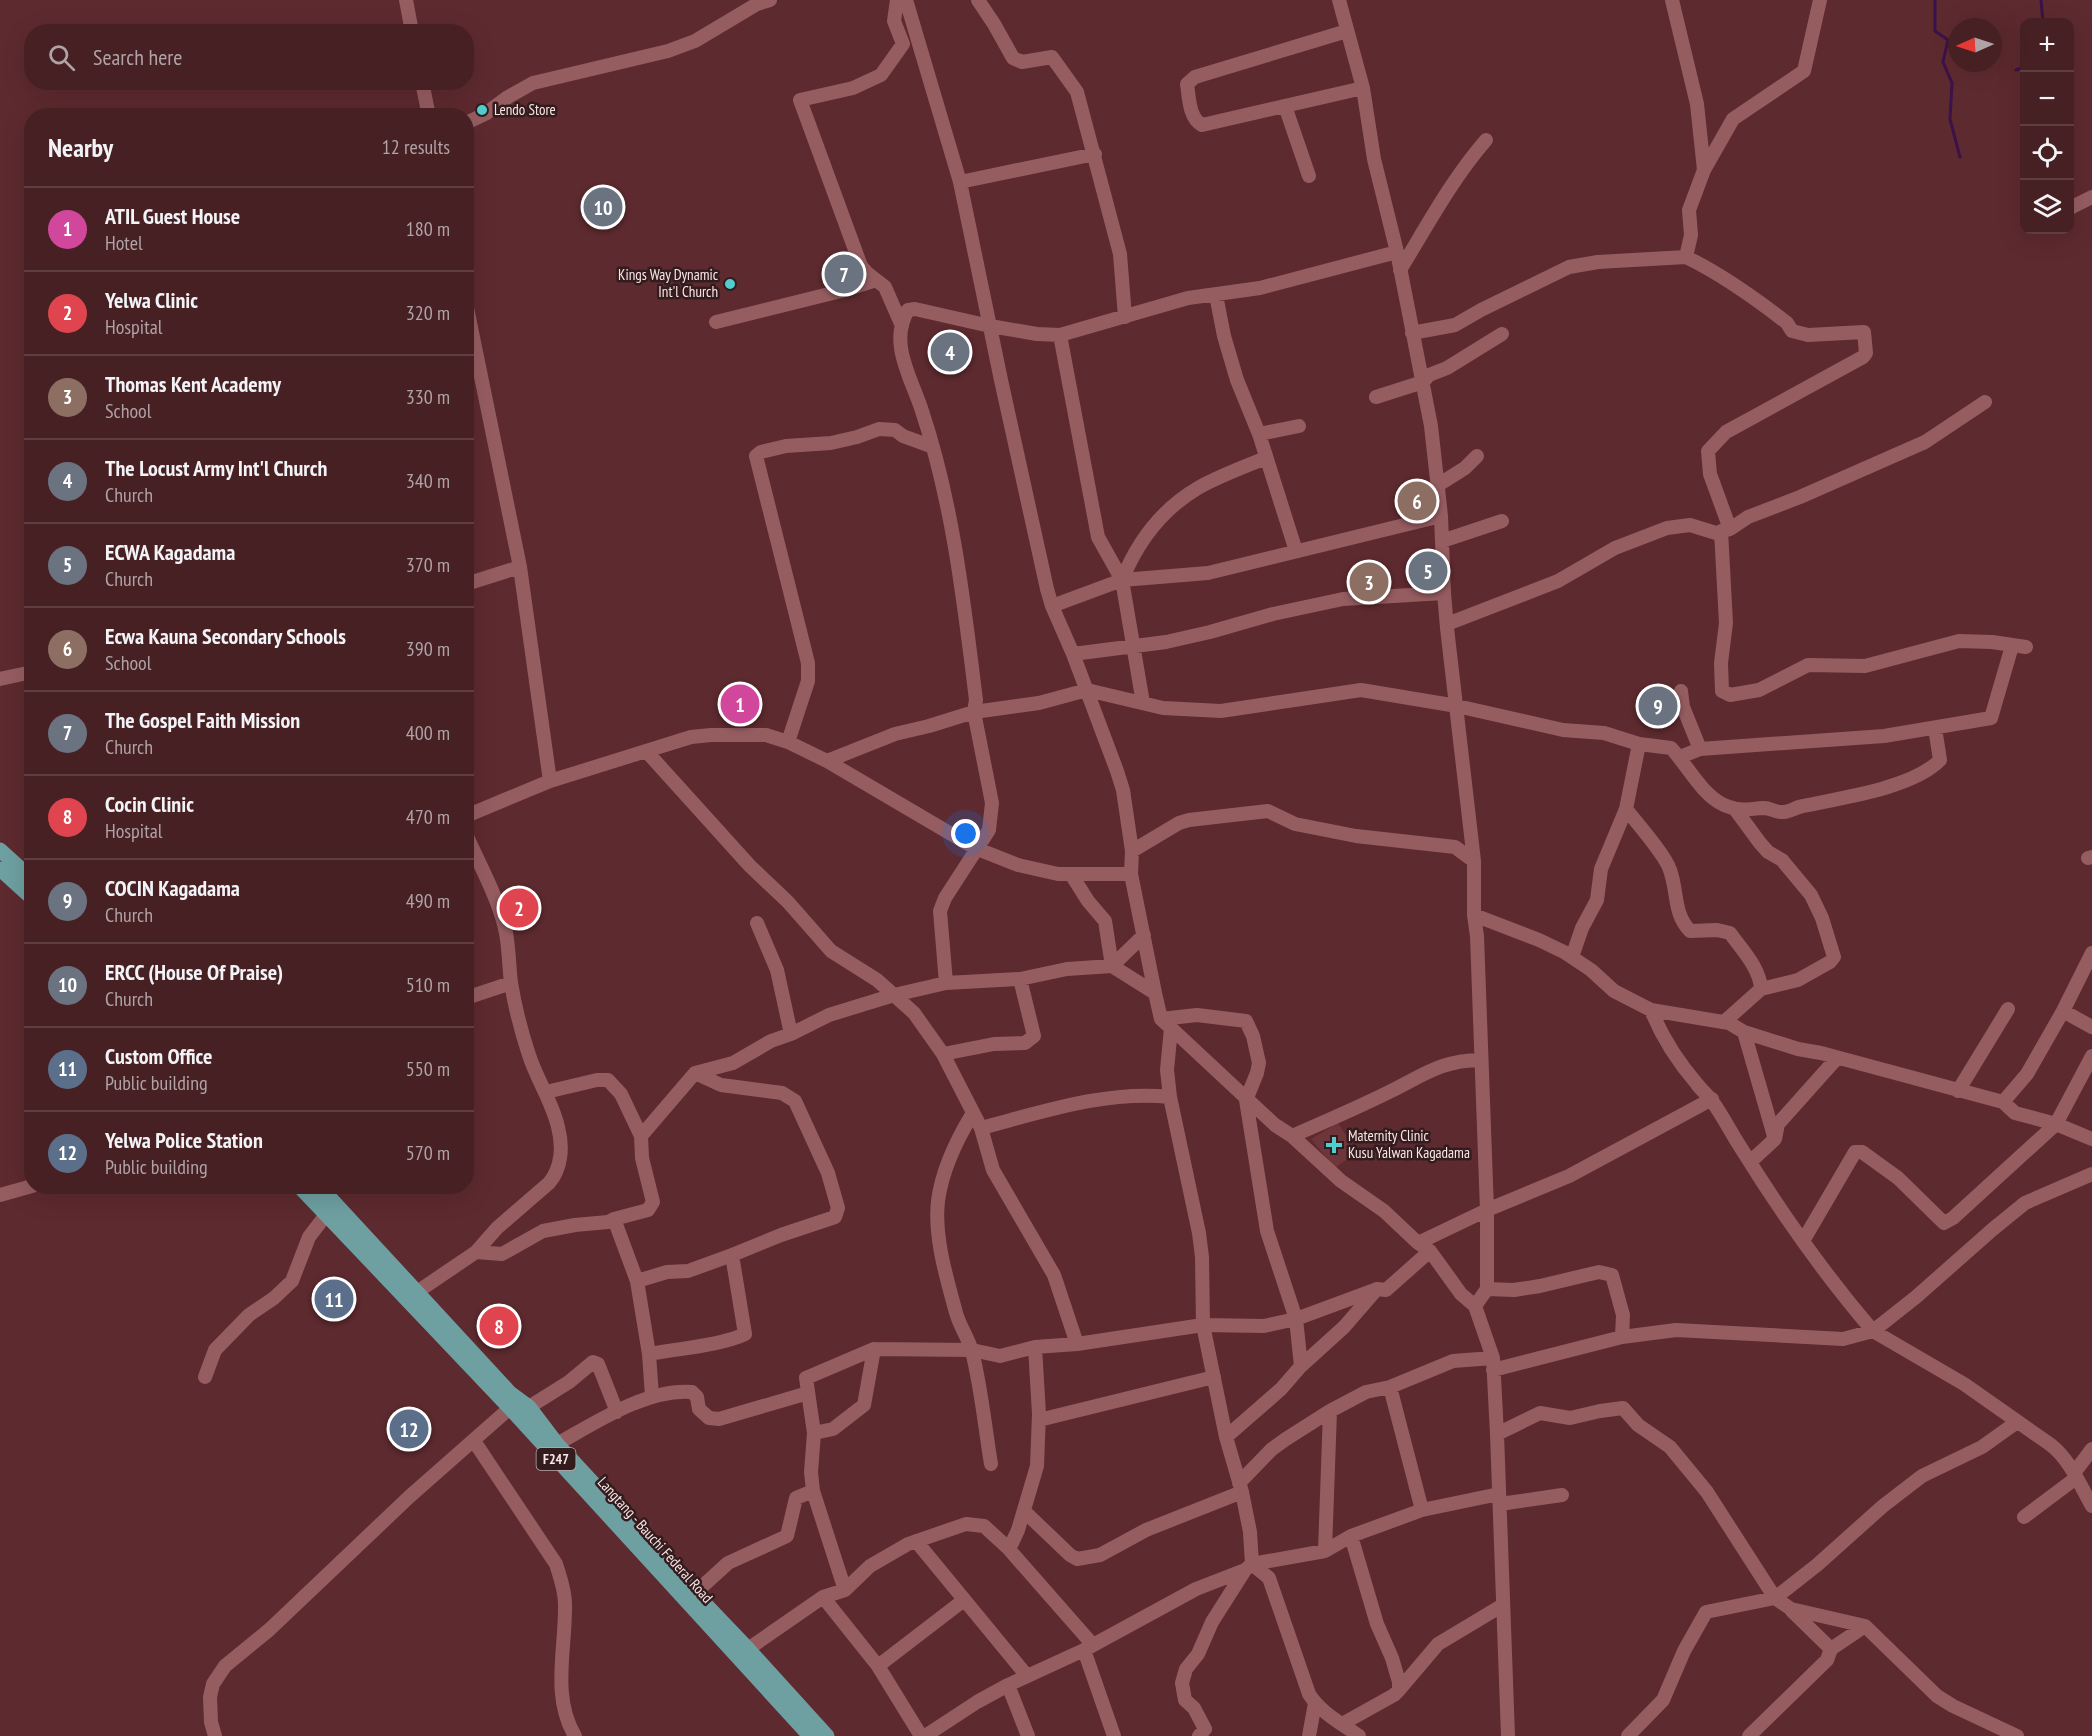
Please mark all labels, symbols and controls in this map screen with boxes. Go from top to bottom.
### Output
north arrow [1948,18,2002,72]
map controls [2020,18,2074,234]
button: + [2020,18,2074,72]
search box [24,24,474,90]
icon: search [45,41,78,74]
text: Search here [93,43,182,71]
button: − [2020,72,2074,126]
place label: Lendo Store [494,100,556,119]
marker: Lendo Store [475,103,489,117]
button: locate [2020,126,2074,180]
text: Nearby [48,131,113,164]
text: 12 results [382,134,450,160]
button: layers [2020,180,2074,234]
pin: 10 [584,184,622,230]
text: ATIL Guest House [105,202,240,230]
text: 1 [63,216,72,242]
text: 180 m [406,216,450,242]
text: Hotel [105,230,143,256]
pin: 7 [824,252,864,296]
place label: Kings Way Dynamic Int'l Church [618,265,719,301]
marker: Kings Way Dynamic Int'l Church [723,277,737,291]
text: Yelwa Clinic [105,286,198,314]
text: 2 [63,300,72,326]
text: 320 m [406,300,450,326]
text: Hospital [105,314,162,340]
pin: 4 [930,330,970,374]
text: Thomas Kent Academy [105,370,281,398]
text: 3 [63,384,72,410]
text: 330 m [406,384,450,410]
text: School [105,398,151,424]
text: The Locust Army Int'l Church [105,454,327,482]
text: 4 [63,468,72,494]
text: 340 m [406,468,450,494]
pin: 6 [1398,478,1436,524]
text: Church [105,482,153,508]
text: ECWA Kagadama [105,538,235,566]
pin: 5 [1408,548,1448,594]
text: 5 [63,552,72,578]
text: 370 m [406,552,450,578]
pin: 3 [1350,560,1388,604]
text: Church [105,566,153,592]
text: Ecwa Kauna Secondary Schools [105,622,346,650]
text: 6 [63,636,72,662]
text: 390 m [406,636,450,662]
text: School [105,650,151,676]
pin: 1 [720,682,760,726]
pin: 9 [1638,684,1678,728]
text: The Gospel Faith Mission [105,706,300,734]
text: 7 [63,720,72,746]
text: 400 m [406,720,450,746]
text: Church [105,734,153,760]
text: Cocin Clinic [105,790,194,818]
text: 8 [63,804,72,830]
text: 470 m [406,804,450,830]
text: Hospital [105,818,162,844]
your location [951,819,980,848]
text: COCIN Kagadama [105,874,240,902]
pin: 2 [500,886,538,930]
text: 9 [63,888,72,914]
text: 490 m [406,888,450,914]
text: Church [105,902,153,928]
text: ERCC (House Of Praise) [105,958,283,986]
text: 10 [58,972,77,998]
text: 510 m [406,972,450,998]
text: Church [105,986,153,1012]
text: Custom Office [105,1042,212,1070]
text: 11 [58,1056,77,1082]
text: 550 m [406,1056,450,1082]
text: Public building [105,1070,208,1096]
text: Yelwa Police Station [105,1126,263,1154]
place label: Maternity Clinic Kusu Yalwan Kagadama [1348,1126,1470,1162]
marker: Maternity Clinic Kusu Yalwan Kagadama [1325,1136,1343,1154]
text: 12 [58,1140,77,1166]
text: 570 m [406,1140,450,1166]
text: Public building [105,1154,208,1180]
pin: 11 [314,1276,354,1322]
pin: 8 [480,1304,518,1348]
pin: 12 [390,1406,428,1452]
road number: F247 [536,1448,576,1470]
street label: Langtang - Bauchi Federal Road [594,1473,717,1607]

